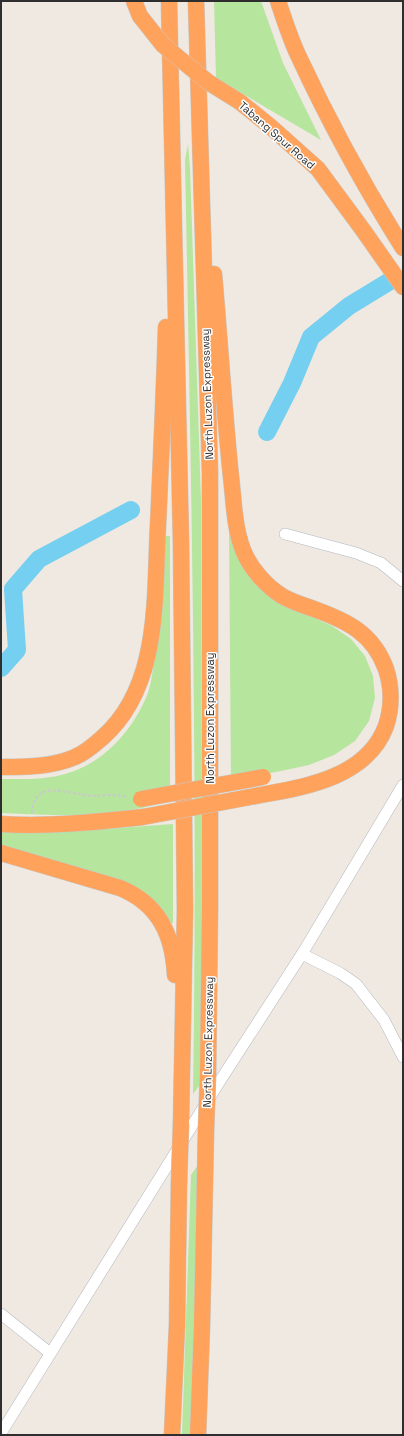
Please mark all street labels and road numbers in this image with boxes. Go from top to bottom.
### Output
street label: Tabang Spur Road [236,98,318,172]
street label: North Luzon Expressway [198,328,216,460]
street label: North Luzon Expressway [203,653,217,783]
street label: North Luzon Expressway [200,976,216,1108]

